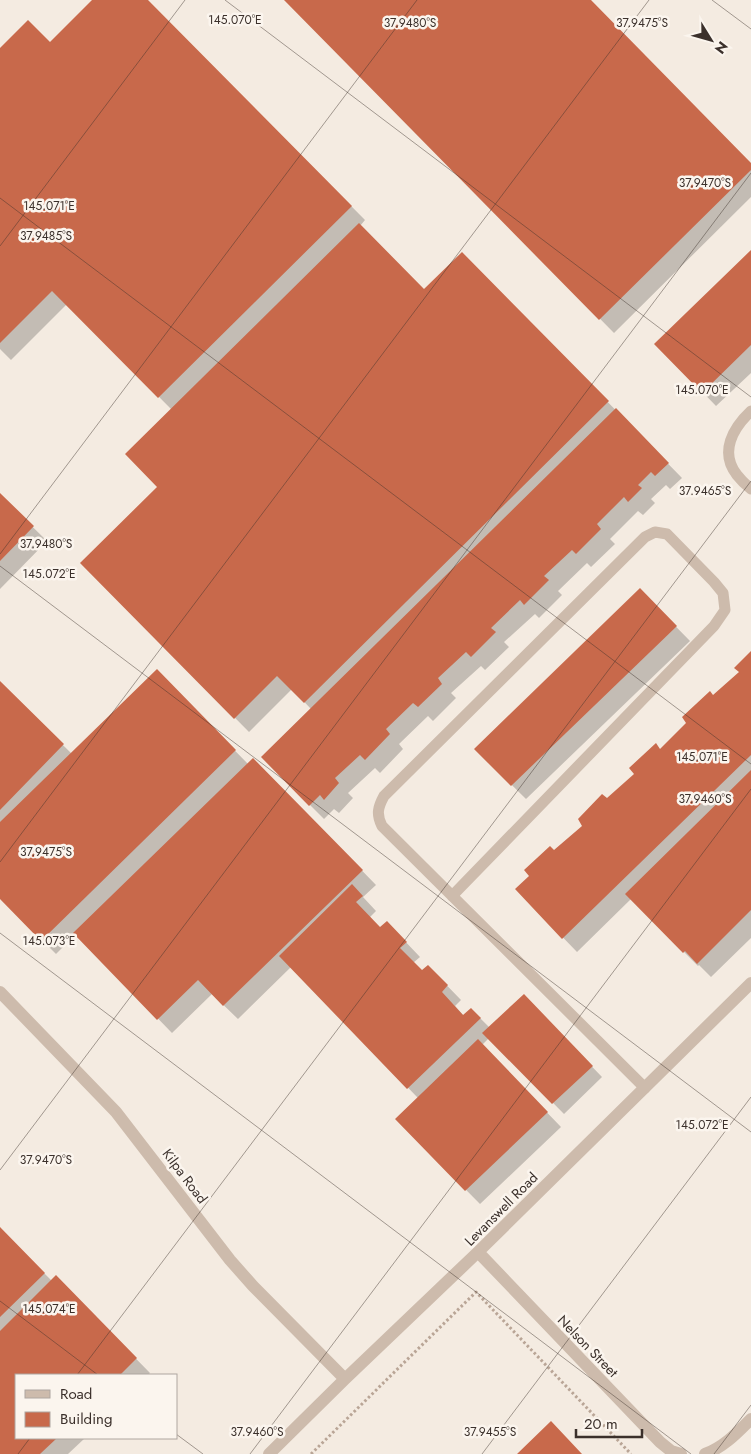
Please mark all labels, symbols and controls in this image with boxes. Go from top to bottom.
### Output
text: 145.070°E [208,11,262,29]
text: 37.9480°S [384,14,437,32]
text: 37.9475°S [616,14,668,32]
north arrow [686,15,736,65]
text: N [710,37,733,58]
text: 37.9470°S [679,174,732,192]
text: 145.071°E [23,197,75,215]
text: 37.9485°S [20,227,73,245]
text: 145.070°E [675,381,729,399]
text: 37.9465°S [679,482,732,500]
text: 37.9480°S [20,535,73,553]
text: 145.072°E [22,565,76,583]
text: 145.071°E [676,748,728,766]
text: 37.9460°S [678,790,732,808]
text: 37.9475°S [20,843,72,861]
text: 145.073°E [23,932,75,950]
text: 145.072°E [675,1116,729,1134]
street label: Kilpa Road [158,1144,212,1208]
text: 37.9470°S [20,1151,73,1169]
street label: Levanswell Road [460,1168,542,1250]
text: 145.074°E [22,1300,76,1318]
street label: Nelson Street [553,1310,623,1382]
legend [15,1374,178,1439]
text: Road [60,1383,92,1405]
scale bar [576,1406,642,1438]
text: Building [60,1408,112,1430]
text: 20 m [584,1413,618,1435]
text: 37.9460°S [230,1423,284,1441]
text: 37.9455°S [464,1423,517,1441]

